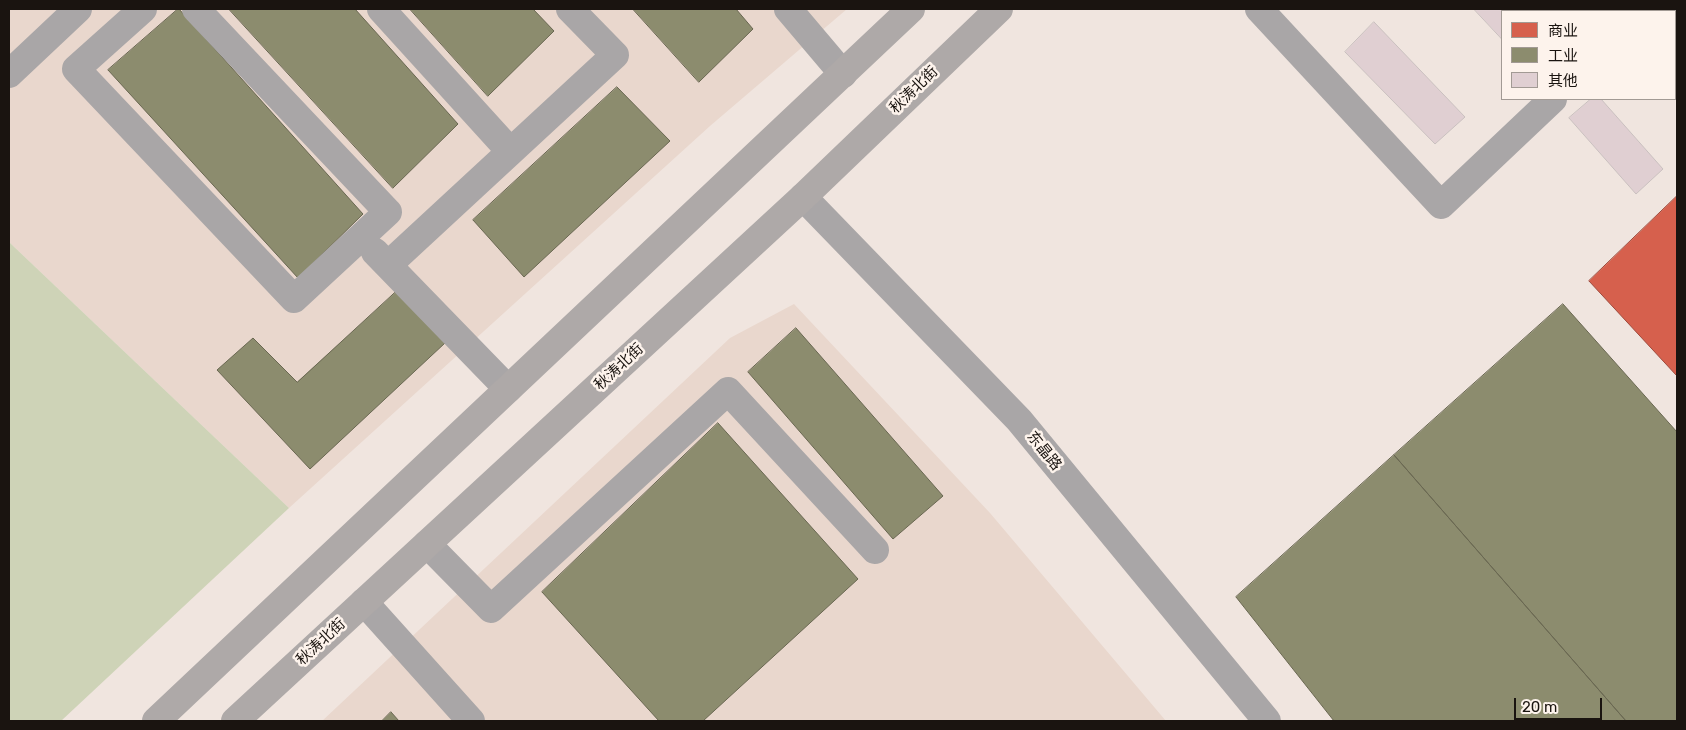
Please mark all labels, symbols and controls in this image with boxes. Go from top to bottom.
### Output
legend [1501,10,1676,100]
text: 商业 [1548,22,1578,40]
text: 工业 [1548,47,1578,65]
street label: 秋涛北街 [886,63,942,117]
text: 其他 [1548,72,1578,90]
street label: 秋涛北街 [591,340,647,394]
street label: 东晶路 [1023,428,1065,474]
street label: 秋涛北街 [293,615,349,669]
scale bar [1516,688,1604,720]
text: 20 m [1522,698,1557,716]

